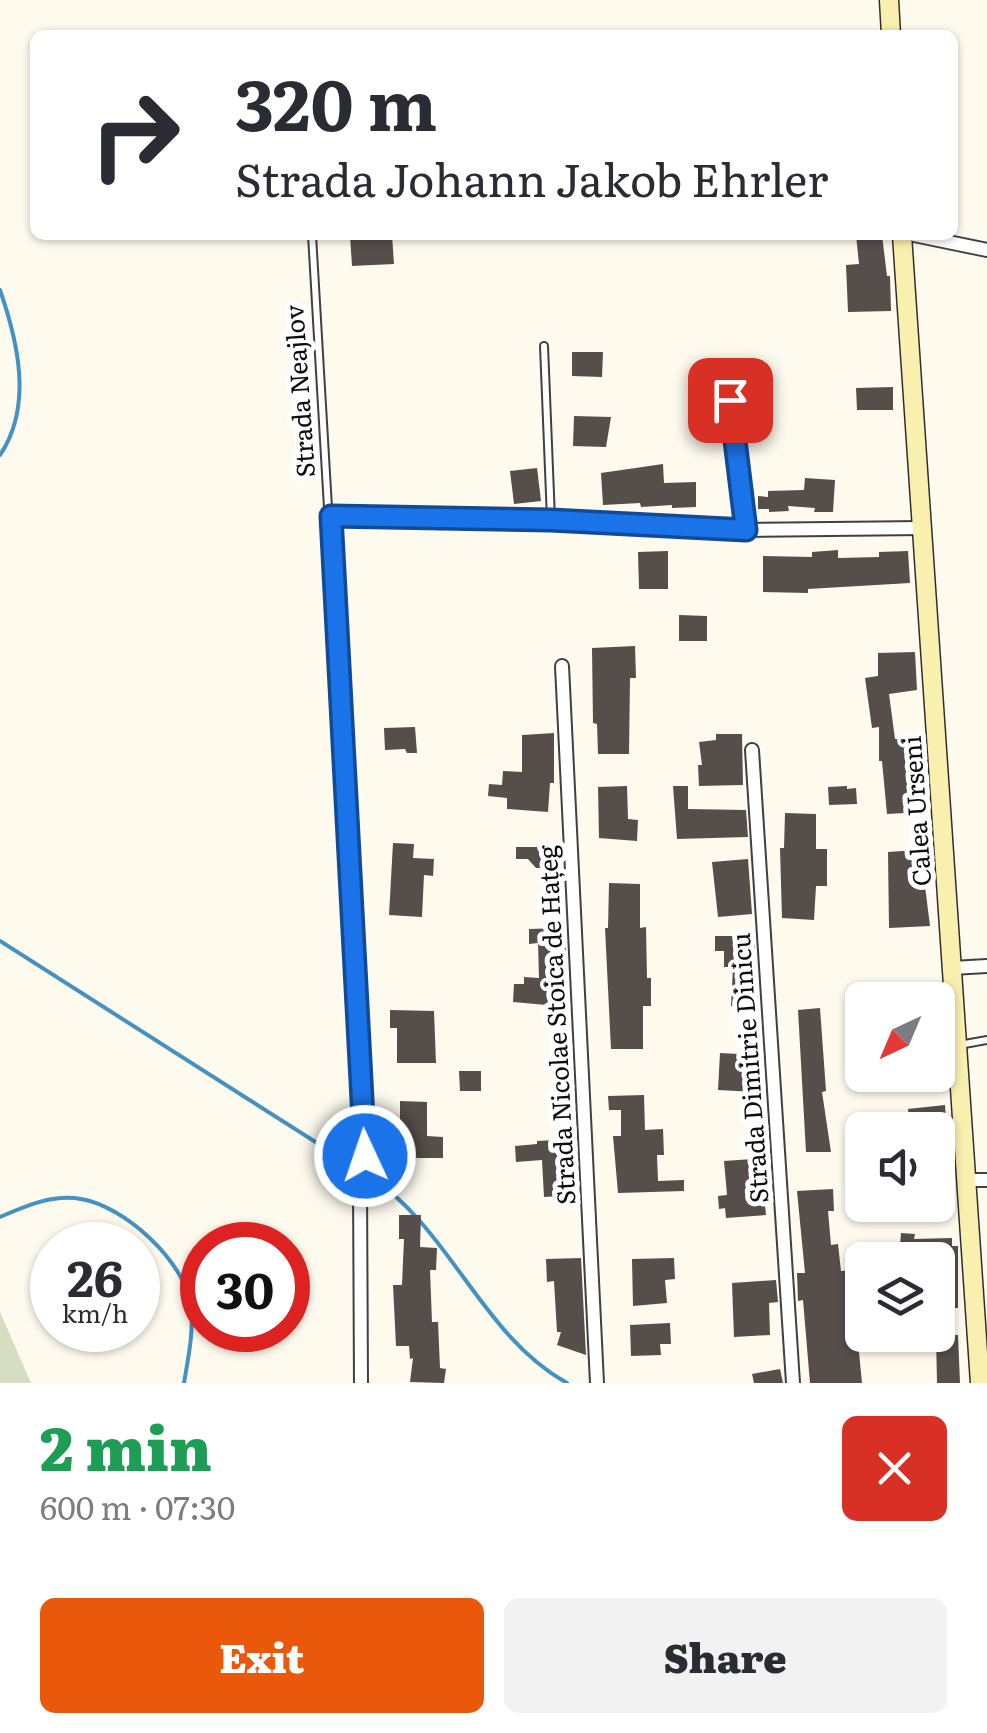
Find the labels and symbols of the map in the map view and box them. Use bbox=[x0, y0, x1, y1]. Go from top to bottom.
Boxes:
street label: Strada Neajlov bbox=[274, 303, 323, 479]
pin bbox=[688, 358, 773, 443]
street label: Calea Urseni bbox=[892, 735, 939, 888]
street label: Strada Nicolae Stoica de Hațeg bbox=[528, 844, 583, 1206]
street label: Strada Dimitrie Dinicu bbox=[721, 932, 776, 1204]
north arrow bbox=[845, 982, 955, 1092]
position arrow bbox=[313, 1104, 417, 1208]
speed limit sign: 30 bbox=[180, 1222, 310, 1352]

